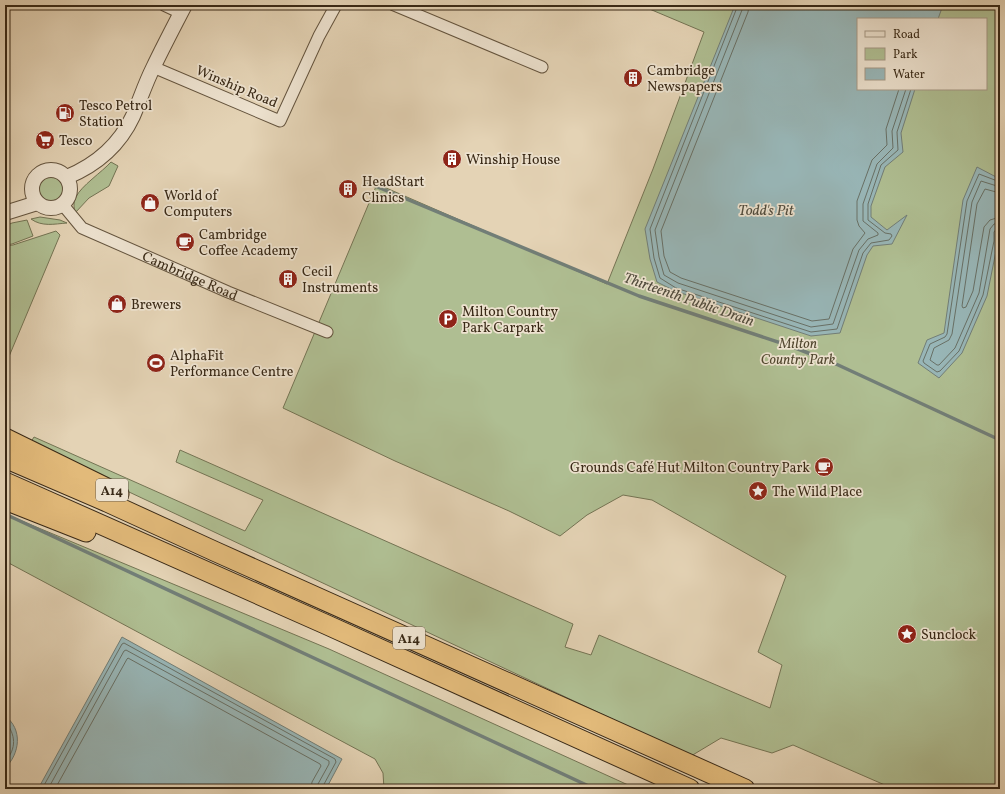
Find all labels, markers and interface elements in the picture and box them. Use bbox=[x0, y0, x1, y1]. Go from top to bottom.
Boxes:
legend bbox=[857, 18, 987, 90]
text: Road bbox=[893, 27, 920, 43]
text: Park bbox=[893, 47, 918, 63]
street label: Winship Road bbox=[193, 62, 280, 113]
place label: Cambridge Newspapers bbox=[647, 62, 722, 97]
building icon: Cambridge Newspapers bbox=[622, 67, 644, 89]
text: Water bbox=[893, 67, 925, 83]
place label: Tesco Petrol Station bbox=[79, 97, 152, 132]
fuel station icon: Tesco Petrol Station bbox=[54, 102, 76, 124]
supermarket icon: Tesco bbox=[34, 129, 56, 151]
place label: Tesco bbox=[59, 132, 93, 151]
building icon: Winship House bbox=[441, 148, 463, 170]
place label: Winship House bbox=[466, 151, 560, 170]
place label: HeadStart Clinics bbox=[362, 173, 425, 208]
building icon: HeadStart Clinics bbox=[337, 178, 359, 200]
place label: World of Computers bbox=[164, 187, 232, 222]
shop icon: World of Computers bbox=[139, 192, 161, 214]
water label: Todd's Pit bbox=[738, 201, 795, 222]
place label: Cambridge Coffee Academy bbox=[199, 226, 298, 261]
cafe icon: Cambridge Coffee Academy bbox=[174, 231, 196, 253]
street label: Cambridge Road bbox=[139, 248, 240, 306]
place label: Cecil Instruments bbox=[302, 263, 378, 298]
building icon: Cecil Instruments bbox=[277, 268, 299, 290]
water label: Thirteenth Public Drain bbox=[620, 268, 757, 333]
shop icon: Brewers bbox=[106, 293, 128, 315]
place label: Brewers bbox=[131, 296, 181, 315]
place label: Milton Country Park Carpark bbox=[462, 303, 558, 338]
parking icon: Milton Country Park Carpark bbox=[437, 308, 459, 330]
park label: Milton Country Park bbox=[761, 335, 836, 370]
place label: AlphaFit Performance Centre bbox=[170, 347, 294, 382]
sports icon: AlphaFit Performance Centre bbox=[145, 352, 167, 374]
cafe icon: Grounds Café Hut Milton Country Park bbox=[813, 456, 835, 478]
place label: Grounds Café Hut Milton Country Park bbox=[570, 459, 810, 478]
road number: A14 bbox=[96, 479, 128, 501]
place icon: The Wild Place bbox=[747, 480, 769, 502]
place label: The Wild Place bbox=[772, 483, 863, 502]
place icon: Sunclock bbox=[896, 623, 918, 645]
place label: Sunclock bbox=[921, 626, 976, 645]
road number: A14 bbox=[393, 627, 425, 649]

